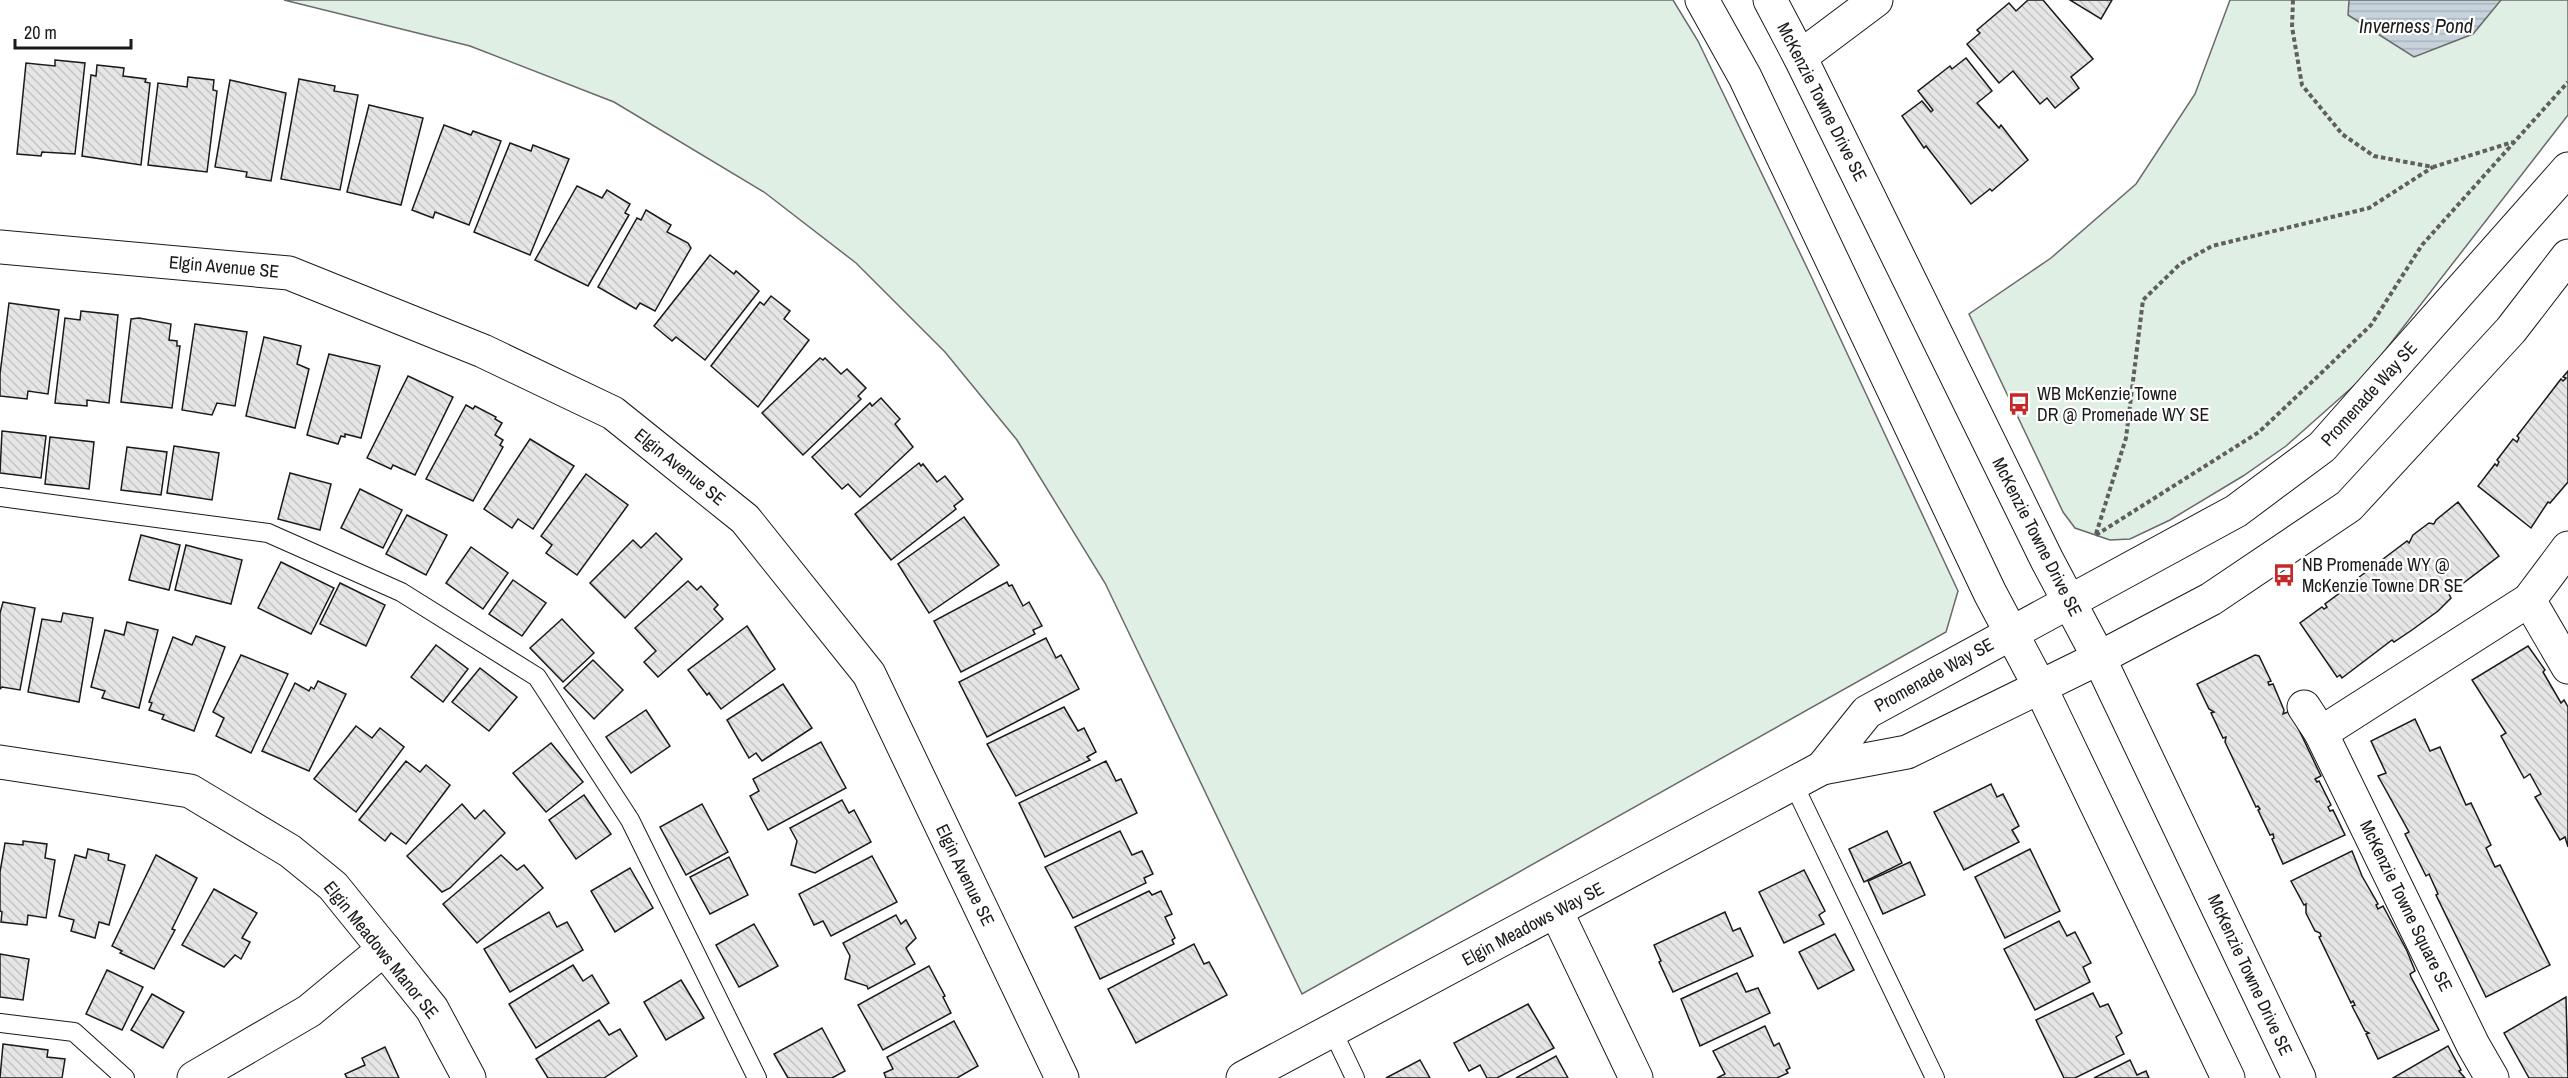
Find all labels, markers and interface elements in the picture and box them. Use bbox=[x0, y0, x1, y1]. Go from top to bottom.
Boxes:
scale bar bbox=[15, 12, 130, 50]
water label: Inverness Pond bbox=[2359, 12, 2474, 39]
street label: McKenzie Towne Drive SE bbox=[1772, 18, 1873, 186]
text: 20 m bbox=[24, 20, 57, 45]
street label: Elgin Avenue SE bbox=[168, 249, 280, 284]
street label: Promenade Way SE bbox=[2315, 336, 2422, 452]
place label: WB McKenzie Towne DR @ Promenade WY SE bbox=[2037, 381, 2209, 427]
bus stop icon: WB McKenzie Towne DR @ Promenade WY SE bbox=[2006, 391, 2032, 417]
street label: Elgin Avenue SE bbox=[629, 422, 731, 511]
street label: McKenzie Towne Drive SE bbox=[1987, 453, 2088, 621]
place label: NB Promenade WY @ McKenzie Towne DR SE bbox=[2302, 552, 2463, 598]
bus stop icon: NB Promenade WY @ McKenzie Towne DR SE bbox=[2271, 562, 2297, 588]
street label: Promenade Way SE bbox=[1869, 631, 1998, 718]
street label: McKenzie Towne Square SE bbox=[2354, 816, 2459, 996]
street label: Elgin Avenue SE bbox=[930, 820, 1001, 930]
street label: Elgin Meadows Way SE bbox=[1457, 875, 1608, 972]
street label: Elgin Meadows Manor SE bbox=[318, 876, 445, 1024]
street label: McKenzie Towne Drive SE bbox=[2202, 890, 2299, 1060]

